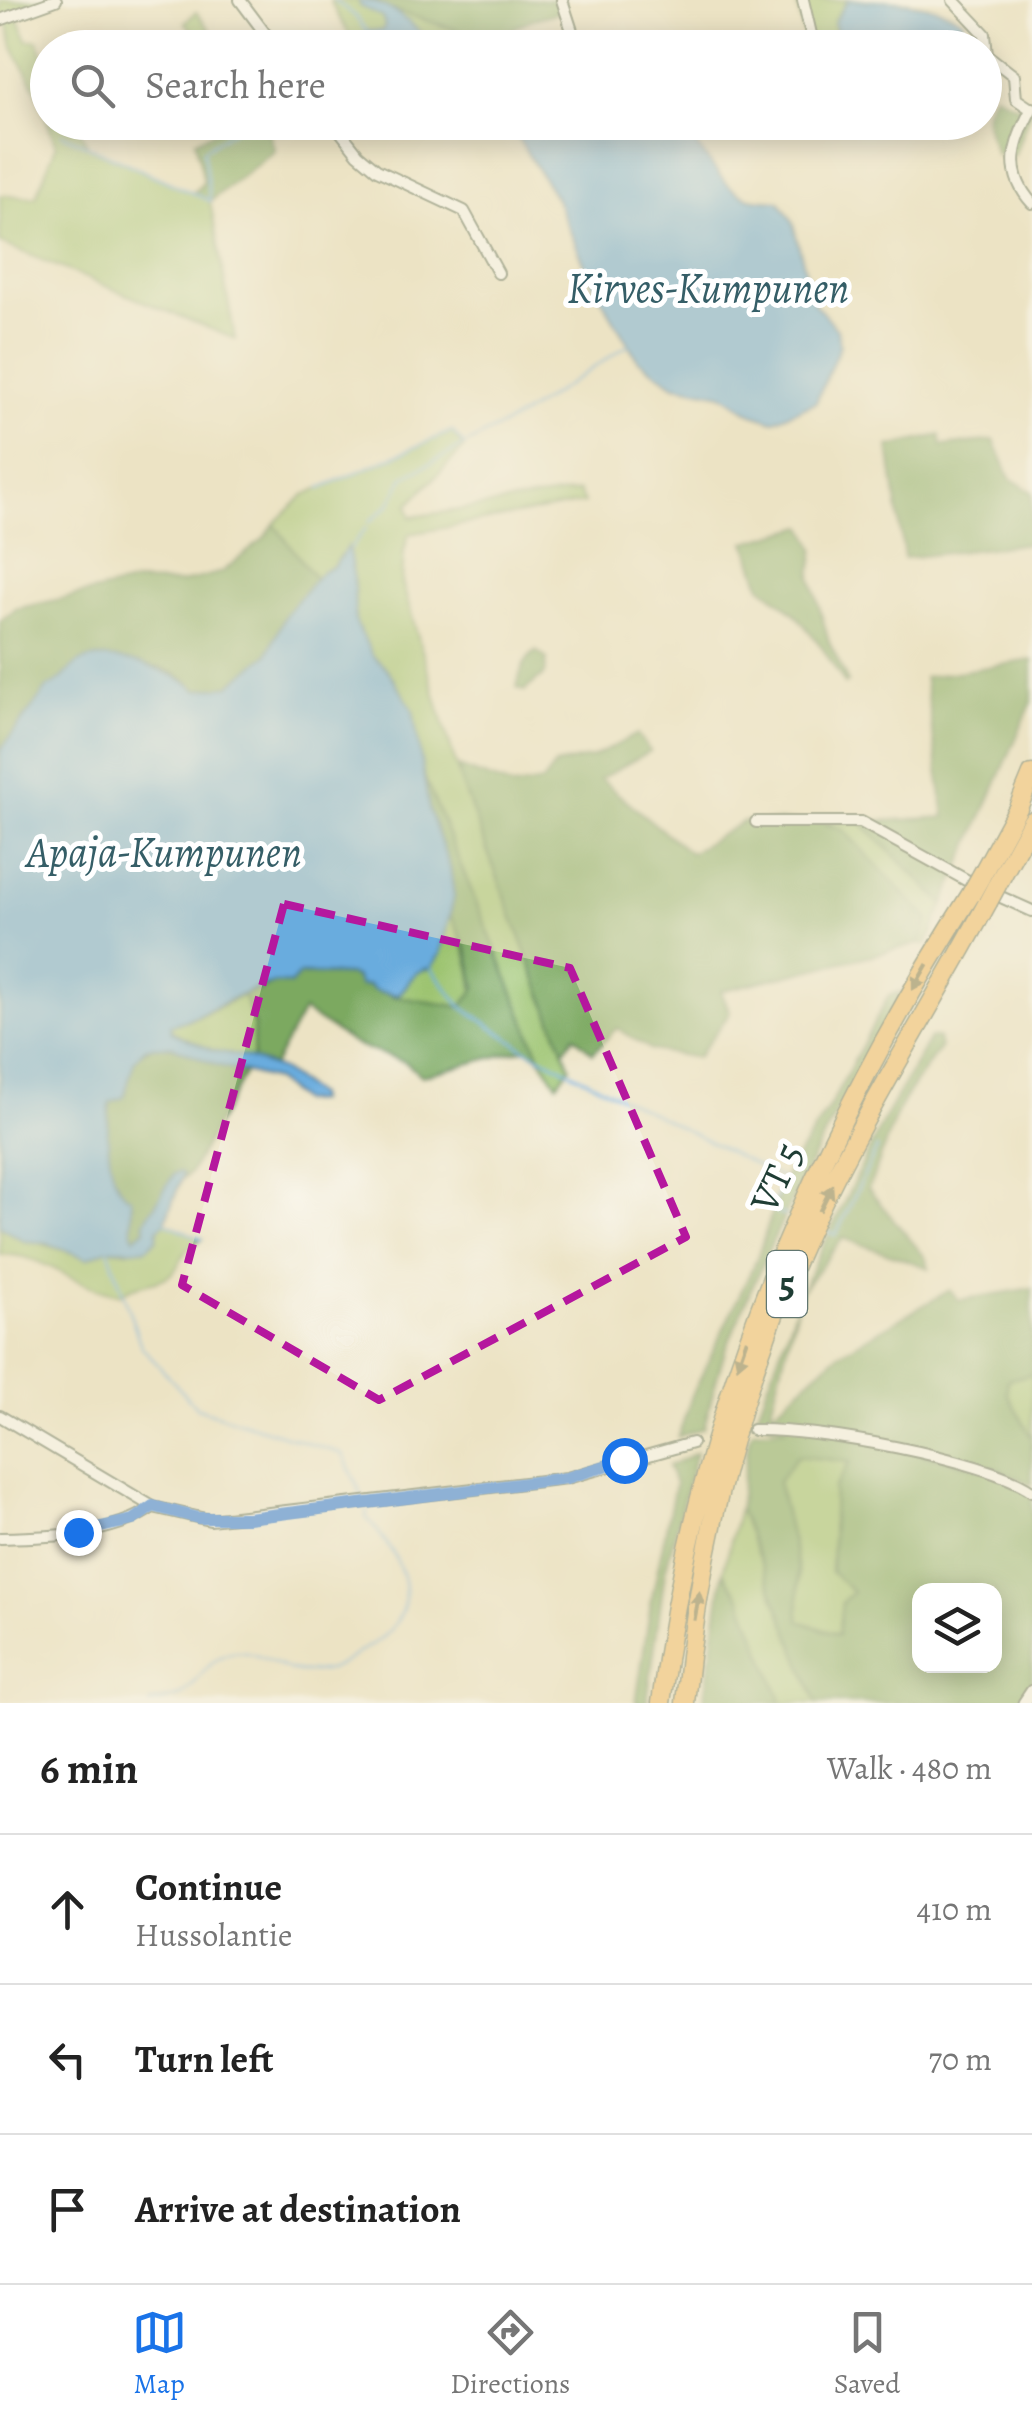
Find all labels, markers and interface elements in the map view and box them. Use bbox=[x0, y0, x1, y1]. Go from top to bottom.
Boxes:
search box bbox=[30, 30, 1002, 140]
icon: search bbox=[65, 58, 120, 113]
text: Search here bbox=[145, 59, 326, 111]
water label: Kirves-Kumpunen bbox=[567, 259, 849, 316]
water label: Apaja-Kumpunen bbox=[24, 823, 302, 880]
one-way arrow bbox=[912, 963, 930, 991]
street label: VT 5 bbox=[736, 1133, 816, 1222]
one-way arrow bbox=[818, 1183, 835, 1212]
road number: 5 bbox=[767, 1251, 807, 1317]
one-way arrow bbox=[734, 1338, 749, 1368]
route start bbox=[602, 1438, 648, 1484]
route end bbox=[56, 1510, 102, 1556]
map controls bbox=[912, 1583, 1002, 1673]
button: layers bbox=[912, 1583, 1002, 1673]
one-way arrow bbox=[690, 1590, 705, 1622]
text: 6 min bbox=[40, 1740, 138, 1797]
text: Walk · 480 m bbox=[827, 1746, 992, 1790]
text: Continue bbox=[135, 1861, 282, 1913]
icon: ahead bbox=[40, 1882, 95, 1937]
text: 410 m bbox=[917, 1887, 992, 1931]
text: Hussolantie bbox=[135, 1913, 292, 1957]
icon: left bbox=[40, 2032, 95, 2087]
text: Turn left bbox=[135, 2033, 274, 2085]
text: 70 m bbox=[929, 2037, 992, 2081]
icon: arrive bbox=[40, 2182, 95, 2237]
text: Arrive at destination bbox=[135, 2183, 461, 2235]
tab: Map bbox=[132, 2305, 187, 2403]
tab: Directions bbox=[450, 2305, 570, 2403]
tab: Saved bbox=[834, 2305, 900, 2403]

